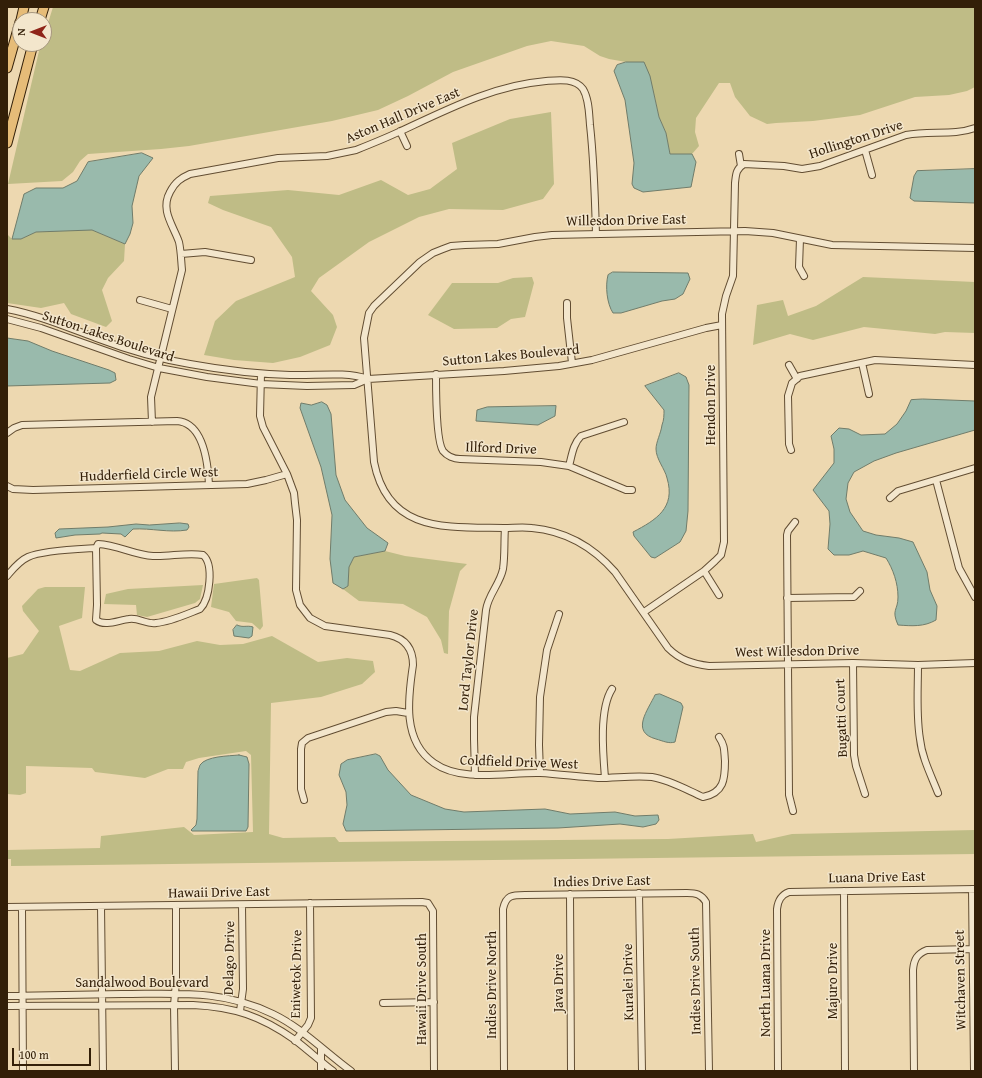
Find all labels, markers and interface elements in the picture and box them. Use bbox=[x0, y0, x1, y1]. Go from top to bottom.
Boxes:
north arrow bbox=[12, 12, 52, 52]
text: N bbox=[13, 28, 29, 36]
street label: Aston Hall Drive East bbox=[343, 84, 463, 148]
street label: Hollington Drive bbox=[807, 117, 905, 163]
street label: Willesdon Drive East bbox=[566, 212, 686, 230]
street label: Sutton Lakes Boulevard bbox=[40, 308, 176, 366]
street label: Sutton Lakes Boulevard bbox=[442, 342, 580, 370]
street label: Hendon Drive bbox=[703, 365, 719, 445]
street label: Illford Drive bbox=[465, 439, 537, 459]
street label: Hudderfield Circle West bbox=[79, 464, 219, 486]
street label: Lord Taylor Drive bbox=[455, 608, 483, 712]
street label: West Willesdon Drive bbox=[735, 643, 859, 661]
street label: Bugatti Court bbox=[832, 678, 852, 758]
street label: Coldfield Drive West bbox=[459, 753, 579, 773]
street label: Luana Drive East bbox=[828, 869, 926, 887]
street label: Indies Drive East bbox=[553, 873, 651, 891]
street label: Hawaii Drive East bbox=[168, 884, 270, 902]
street label: Delago Drive bbox=[221, 921, 239, 995]
street label: Indies Drive South bbox=[687, 927, 705, 1035]
street label: Eniwetok Drive bbox=[288, 929, 306, 1019]
street label: North Luana Drive bbox=[758, 929, 774, 1037]
street label: Witchaven Street bbox=[952, 930, 970, 1030]
street label: Indies Drive North bbox=[484, 931, 500, 1039]
street label: Hawaii Drive South bbox=[414, 933, 430, 1045]
street label: Kuralei Drive bbox=[620, 943, 638, 1021]
street label: Majuro Drive bbox=[825, 943, 841, 1019]
street label: Java Drive bbox=[551, 954, 567, 1012]
street label: Sandalwood Boulevard bbox=[75, 975, 209, 991]
scale bar bbox=[14, 1040, 93, 1066]
text: 100 m bbox=[19, 1046, 49, 1063]

